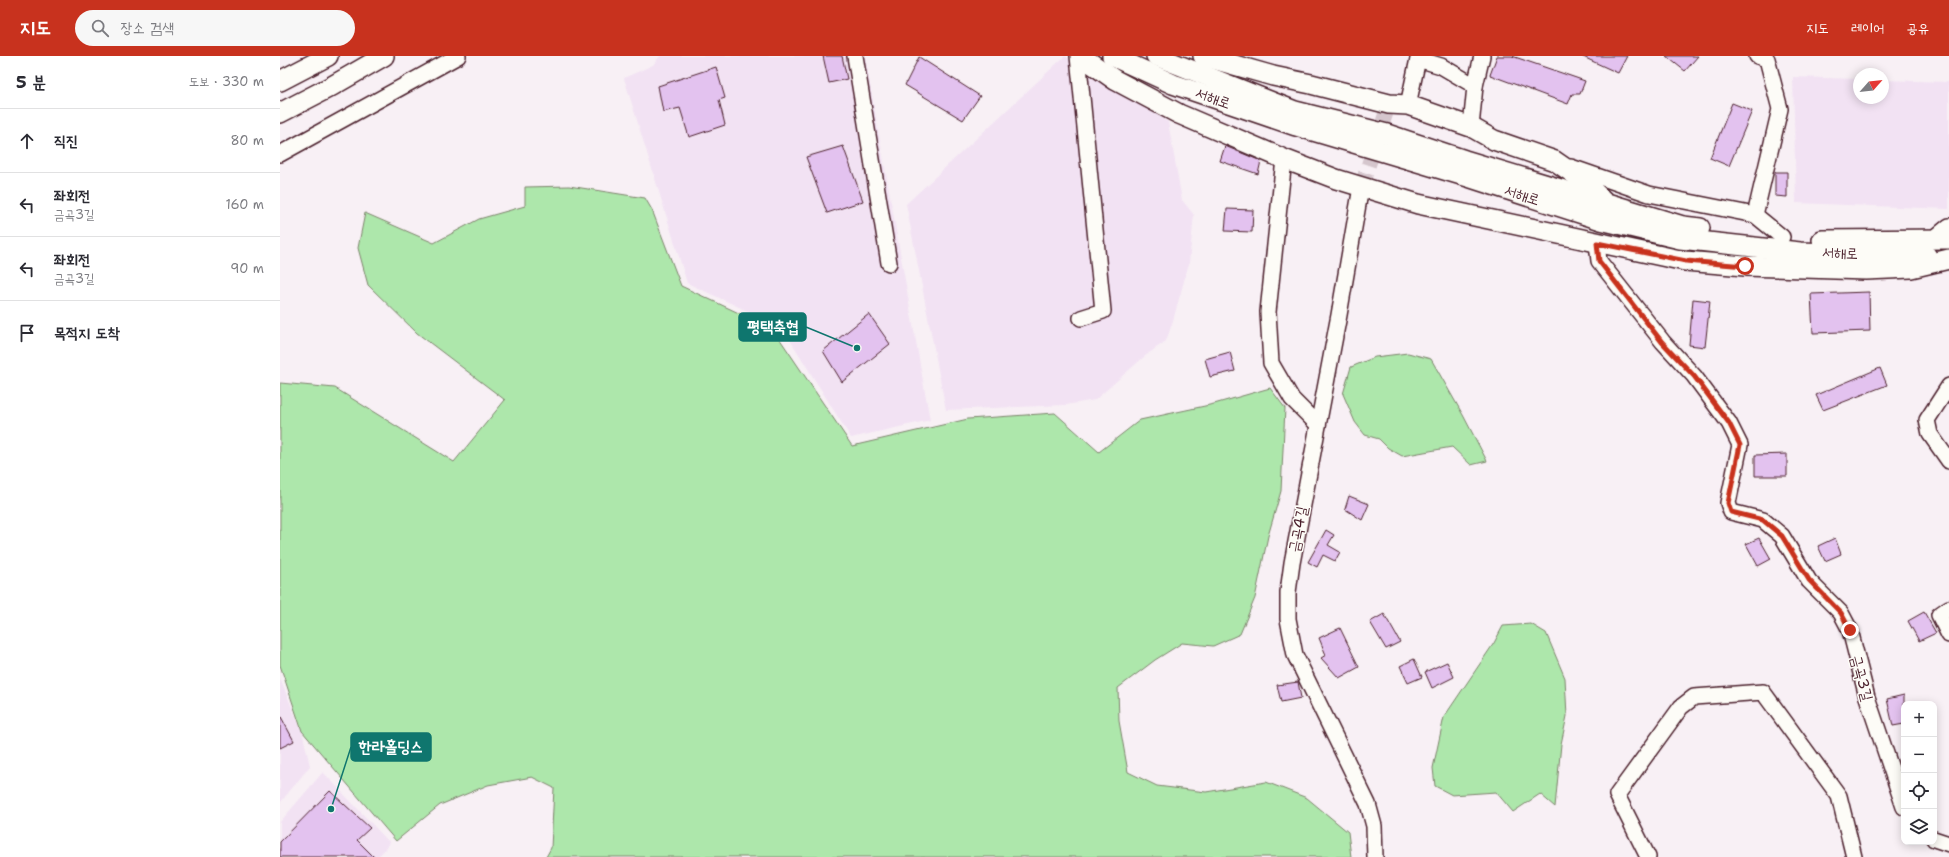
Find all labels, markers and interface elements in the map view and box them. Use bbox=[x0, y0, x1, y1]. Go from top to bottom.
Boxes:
search box bbox=[75, 10, 355, 46]
text: 지도 bbox=[20, 15, 51, 40]
icon: search bbox=[89, 17, 111, 39]
text: 장소 검색 bbox=[121, 18, 174, 38]
text: 지도 bbox=[1806, 19, 1829, 37]
text: 레이어 bbox=[1851, 19, 1884, 37]
text: 공유 bbox=[1906, 19, 1929, 37]
north arrow bbox=[1853, 68, 1889, 104]
text: 5 분 bbox=[16, 71, 46, 93]
text: 도보 · 330 m bbox=[189, 73, 264, 90]
street label: 서해로 bbox=[1193, 83, 1233, 113]
icon: ahead bbox=[16, 130, 38, 152]
text: 직진 bbox=[54, 131, 78, 151]
text: 80 m bbox=[230, 132, 264, 149]
street label: 서해로 bbox=[1502, 180, 1542, 210]
text: 좌회전 bbox=[54, 186, 90, 206]
icon: left bbox=[16, 194, 38, 216]
text: 160 m bbox=[226, 196, 264, 213]
text: 금곡3길 bbox=[54, 206, 94, 223]
street label: 서해로 bbox=[1822, 242, 1858, 264]
text: 좌회전 bbox=[54, 250, 90, 270]
route start bbox=[1736, 257, 1754, 275]
icon: left bbox=[16, 258, 38, 280]
text: 90 m bbox=[230, 260, 264, 277]
text: 금곡3길 bbox=[54, 270, 94, 287]
callout: 평택축협 bbox=[739, 313, 806, 341]
text: 평택축협 bbox=[747, 316, 799, 337]
icon: arrive bbox=[16, 322, 38, 344]
text: 목적지 도착 bbox=[54, 323, 120, 343]
street label: 금곡4길 bbox=[1284, 504, 1312, 554]
route end bbox=[1841, 621, 1859, 639]
street label: 금곡3길 bbox=[1846, 653, 1878, 703]
map controls bbox=[1901, 701, 1937, 845]
button: + bbox=[1901, 701, 1937, 737]
callout: 한라홀딩스 bbox=[351, 733, 431, 761]
text: 한라홀딩스 bbox=[358, 736, 423, 757]
button: − bbox=[1901, 737, 1937, 773]
button: locate bbox=[1901, 773, 1937, 809]
button: layers bbox=[1901, 809, 1937, 845]

